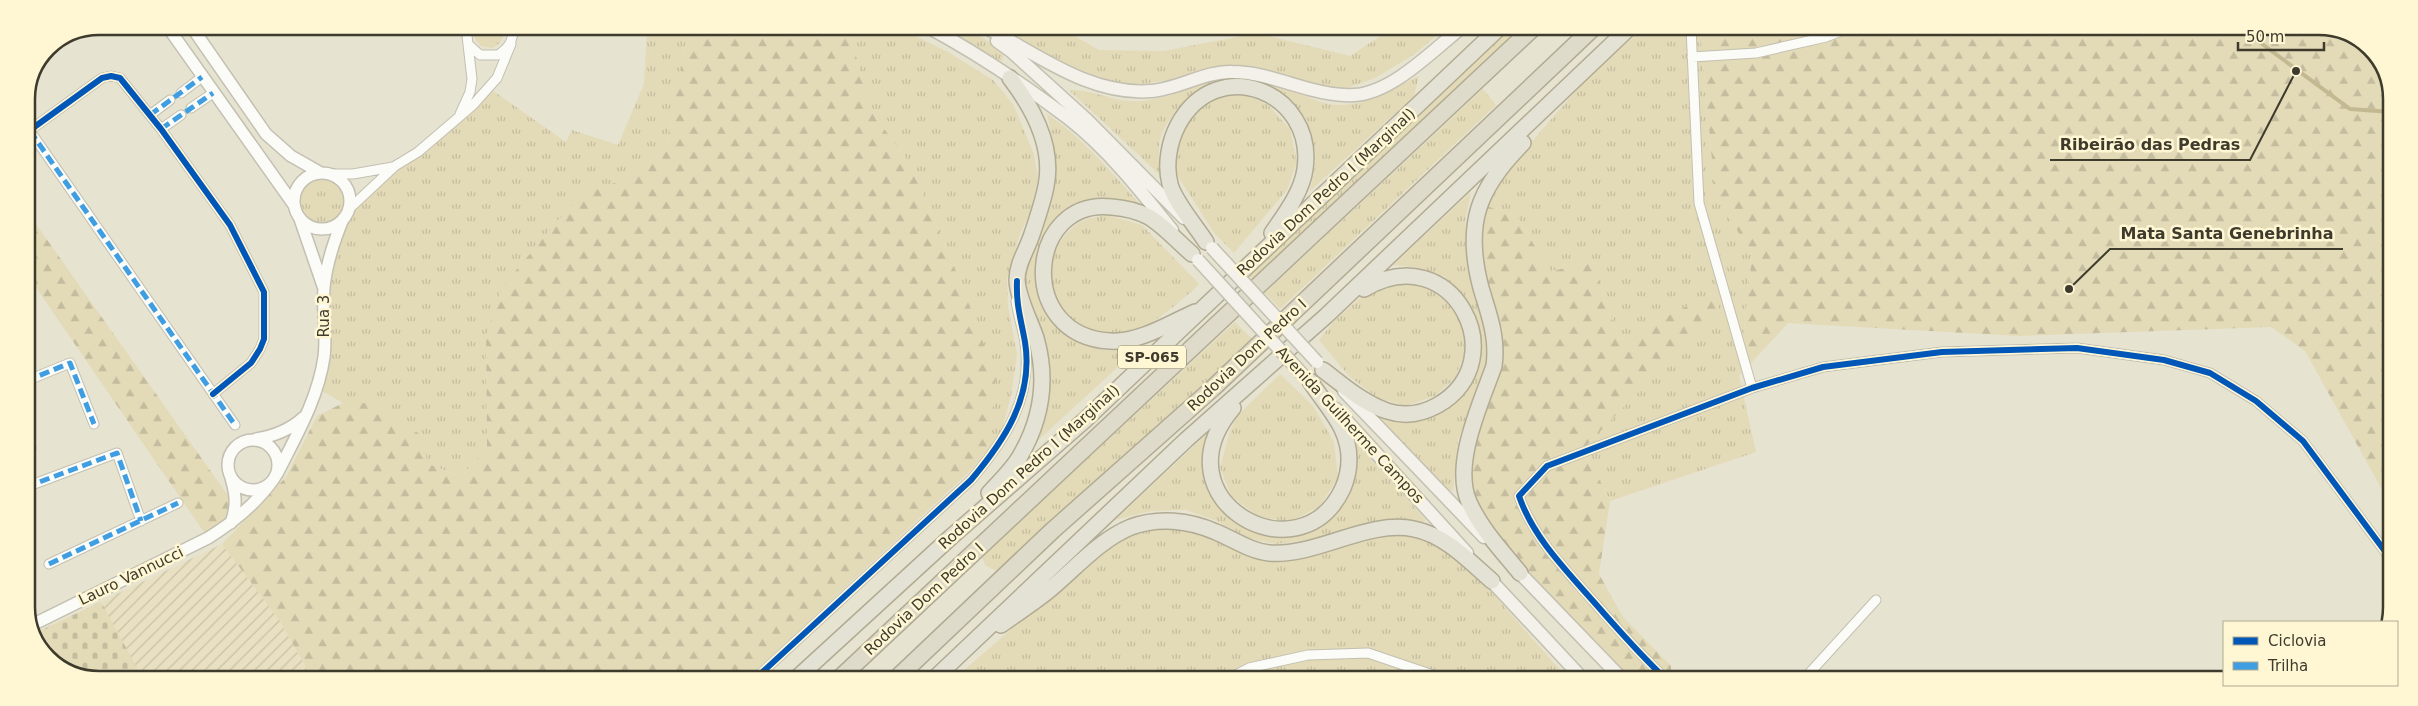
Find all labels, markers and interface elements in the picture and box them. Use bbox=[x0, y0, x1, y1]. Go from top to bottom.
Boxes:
scale bar bbox=[2238, 20, 2324, 52]
text: 50 m bbox=[2246, 28, 2284, 46]
street label: Rodovia Dom Pedro I (Marginal) bbox=[1233, 105, 1419, 279]
callout: Ribeirão das Pedras bbox=[2050, 129, 2250, 160]
text: Ribeirão das Pedras bbox=[2060, 135, 2240, 154]
callout: Mata Santa Genebrinha bbox=[2110, 218, 2343, 249]
text: Mata Santa Genebrinha bbox=[2120, 224, 2334, 243]
street label: Rua 3 bbox=[315, 295, 333, 337]
street label: Rodovia Dom Pedro I bbox=[1184, 295, 1310, 415]
street label: Avenida Guilherme Campos bbox=[1272, 343, 1428, 507]
road number: SP-065 bbox=[1118, 346, 1186, 368]
street label: Rodovia Dom Pedro I (Marginal) bbox=[935, 381, 1123, 553]
street label: Rodovia Dom Pedro I bbox=[861, 539, 987, 659]
street label: Lauro Vannucci bbox=[76, 543, 186, 609]
legend bbox=[2223, 621, 2398, 686]
text: Ciclovia bbox=[2268, 632, 2326, 650]
text: Trilha bbox=[2267, 657, 2308, 675]

